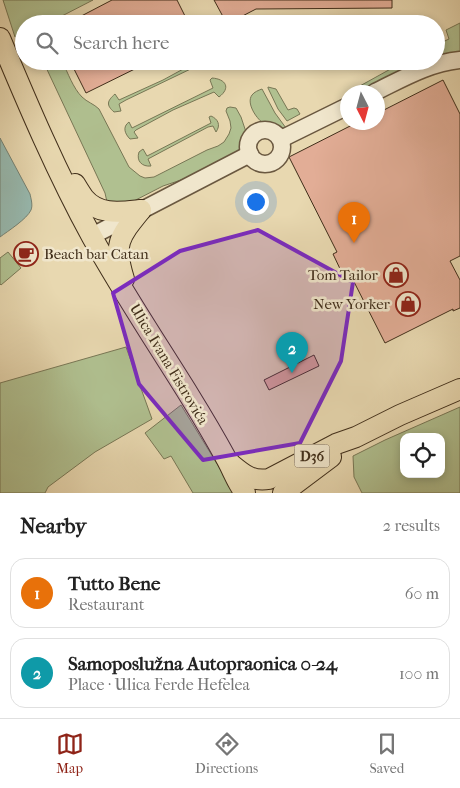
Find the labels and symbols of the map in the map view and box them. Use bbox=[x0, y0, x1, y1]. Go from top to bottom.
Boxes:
north arrow bbox=[340, 85, 385, 130]
your location bbox=[243, 189, 269, 215]
pin: 1 bbox=[338, 202, 370, 243]
cafe icon: Beach bar Catan bbox=[13, 241, 39, 267]
place label: Beach bar Catan bbox=[44, 245, 149, 263]
shop icon: Tom Tailor bbox=[383, 262, 409, 288]
place label: Tom Tailor bbox=[308, 266, 379, 284]
shop icon: New Yorker bbox=[395, 291, 421, 317]
place label: New Yorker bbox=[313, 295, 391, 313]
street label: Ulica Ivana Fistrovića bbox=[126, 300, 213, 429]
pin: 2 bbox=[276, 332, 308, 373]
road number: D36 bbox=[294, 444, 330, 468]

